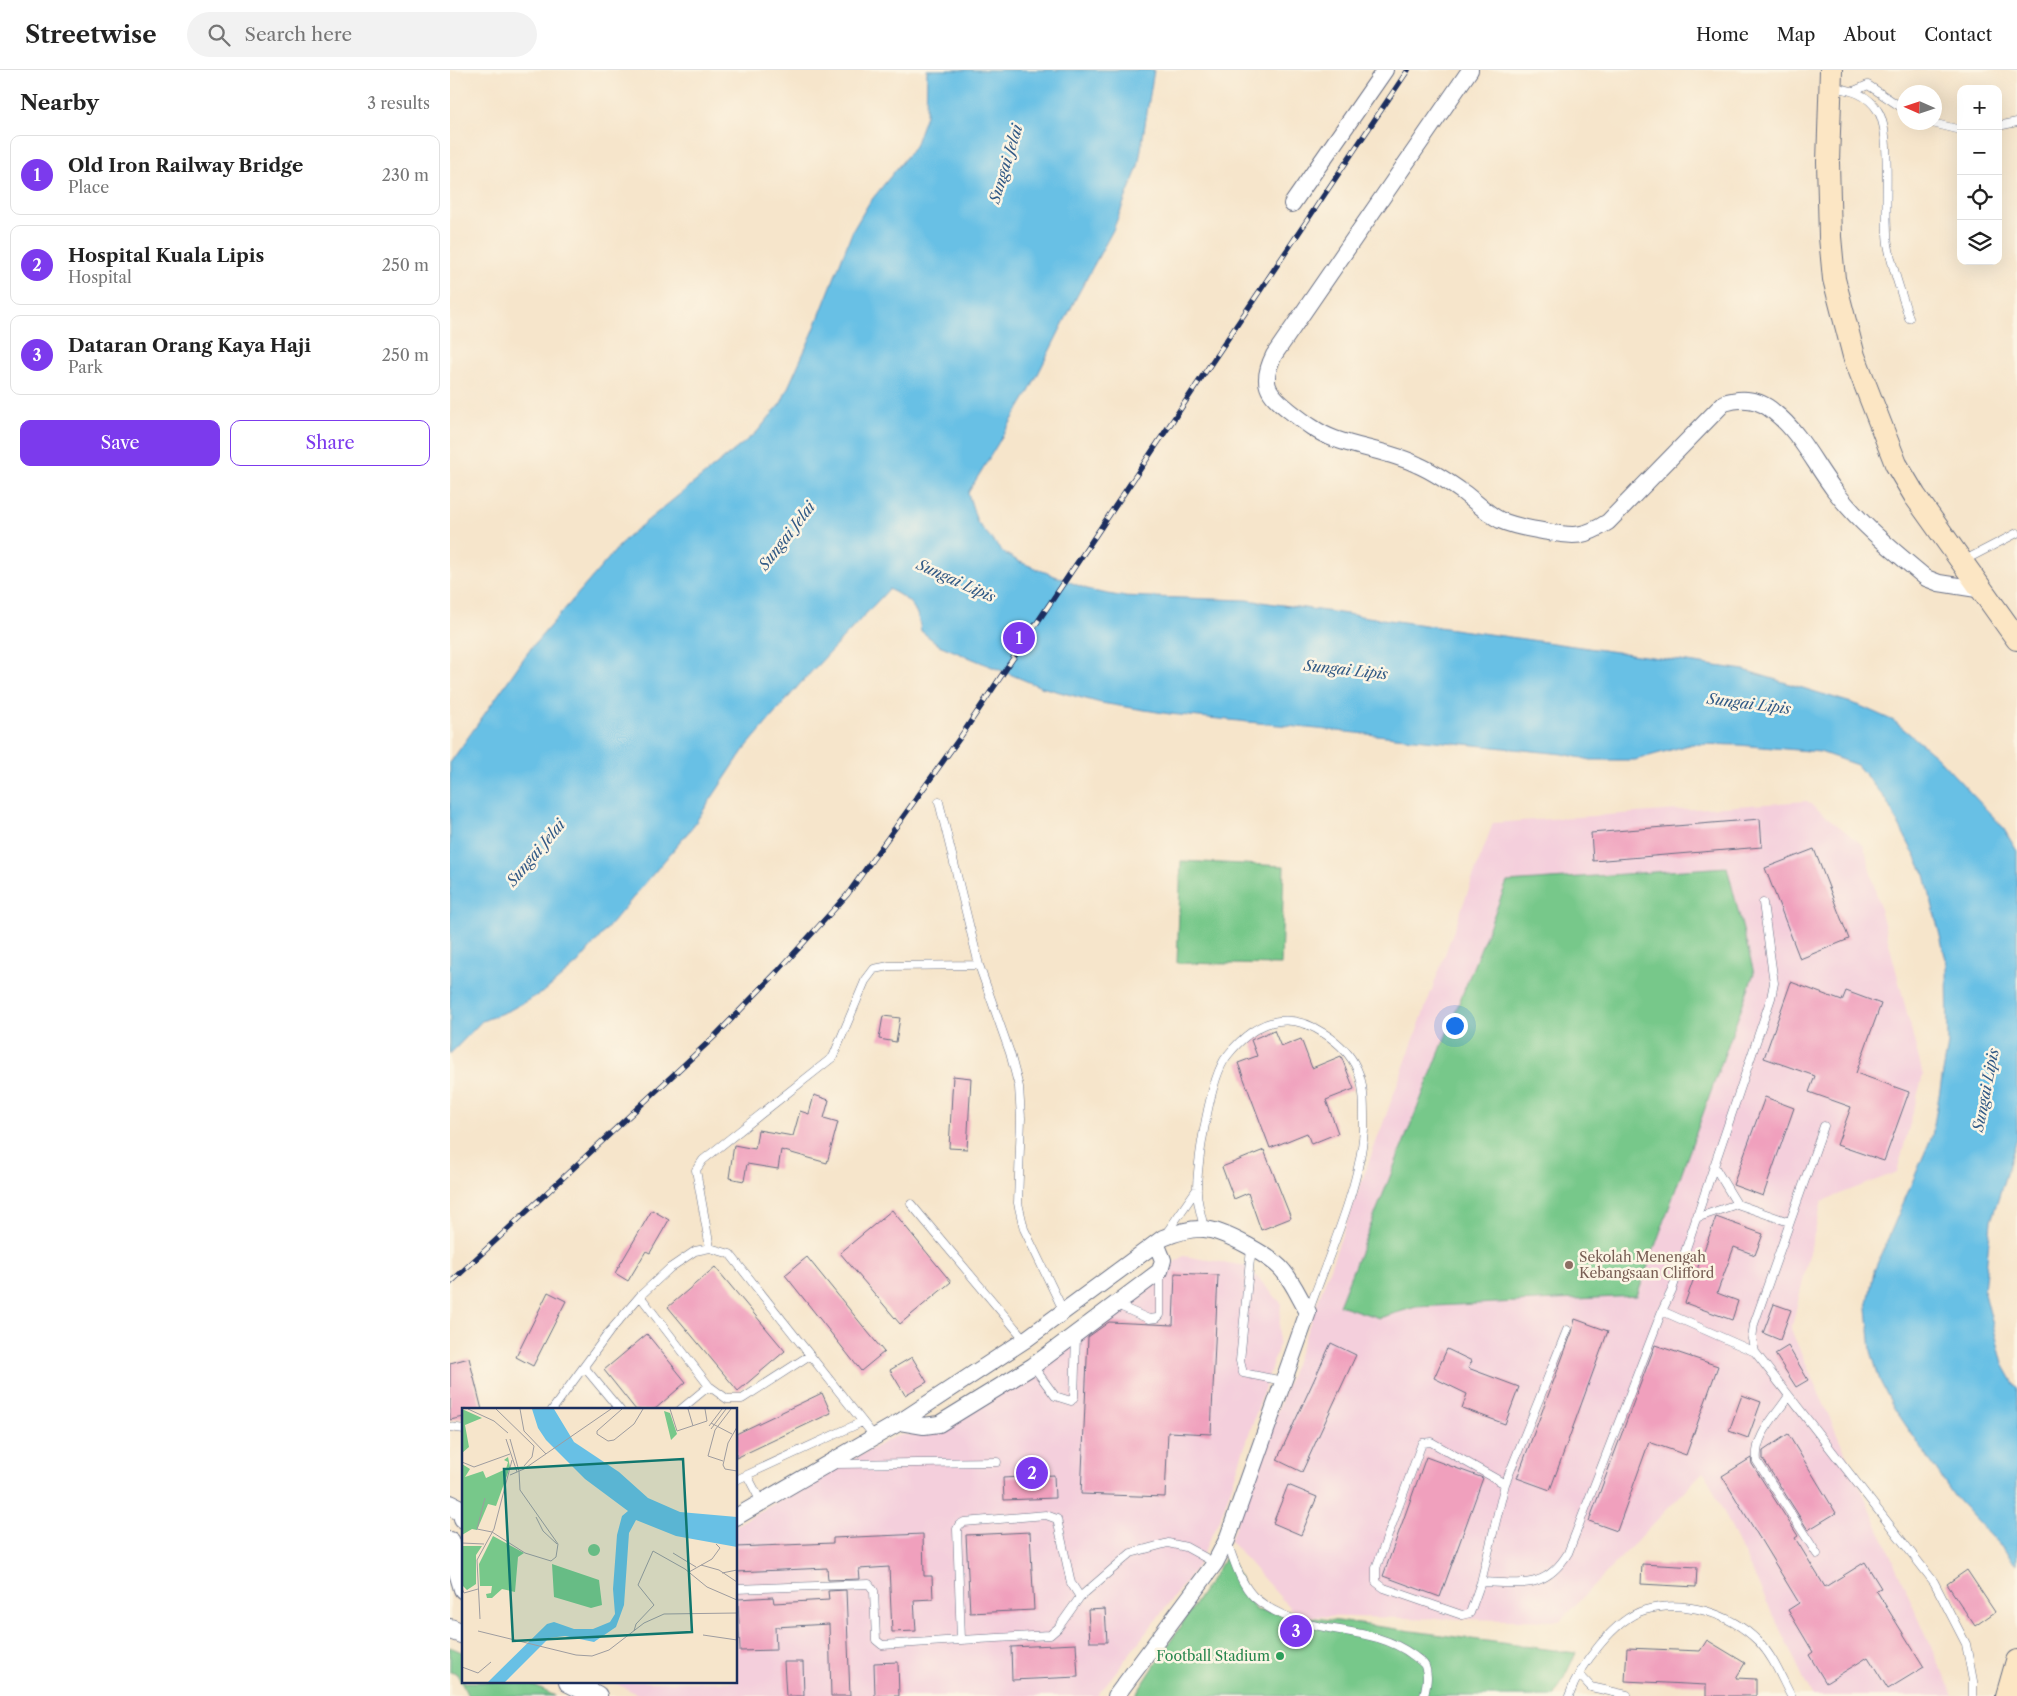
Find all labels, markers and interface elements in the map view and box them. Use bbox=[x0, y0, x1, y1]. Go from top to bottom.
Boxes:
search box bbox=[187, 12, 537, 57]
text: Streetwise bbox=[25, 20, 157, 49]
icon: search bbox=[205, 21, 233, 49]
text: Search here bbox=[245, 23, 352, 46]
text: Home bbox=[1696, 24, 1749, 46]
text: Map bbox=[1777, 24, 1815, 46]
text: About bbox=[1843, 24, 1896, 46]
text: Contact bbox=[1924, 24, 1992, 46]
north arrow bbox=[1897, 85, 1942, 130]
map controls bbox=[1957, 85, 2002, 265]
button: + bbox=[1957, 85, 2002, 130]
text: Nearby bbox=[20, 90, 99, 115]
text: 3 results bbox=[367, 93, 430, 113]
water label: Sungai Jelai bbox=[984, 121, 1027, 206]
button: − bbox=[1957, 130, 2002, 175]
text: Old Iron Railway Bridge bbox=[68, 154, 303, 177]
text: 1 bbox=[33, 165, 41, 185]
text: 230 m bbox=[382, 165, 429, 185]
button: locate bbox=[1957, 175, 2002, 220]
text: Place bbox=[68, 177, 109, 197]
button: layers bbox=[1957, 220, 2002, 265]
text: Hospital Kuala Lipis bbox=[68, 244, 264, 267]
text: 2 bbox=[32, 255, 42, 275]
text: 250 m bbox=[382, 255, 429, 275]
text: Hospital bbox=[68, 267, 132, 287]
text: Dataran Orang Kaya Haji bbox=[68, 334, 311, 357]
text: 3 bbox=[32, 345, 42, 365]
text: 250 m bbox=[382, 345, 429, 365]
text: Park bbox=[68, 357, 103, 377]
button: Save bbox=[20, 420, 220, 466]
button: Share bbox=[230, 420, 430, 466]
water label: Sungai Jelai bbox=[753, 497, 820, 574]
water label: Sungai Lipis bbox=[913, 554, 999, 607]
pin: 1 bbox=[1003, 619, 1035, 657]
water label: Sungai Lipis bbox=[1302, 656, 1389, 683]
water label: Sungai Lipis bbox=[1705, 689, 1792, 718]
water label: Sungai Jelai bbox=[502, 814, 570, 891]
your location bbox=[1442, 1013, 1468, 1039]
water label: Sungai Lipis bbox=[1968, 1046, 2003, 1134]
place label: Sekolah Menengah Kebangsaan Clifford bbox=[1579, 1248, 1715, 1282]
marker: Sekolah Menengah Kebangsaan Clifford bbox=[1563, 1259, 1575, 1271]
inset map bbox=[462, 1408, 738, 1684]
pin: 2 bbox=[1016, 1454, 1048, 1492]
pin: 3 bbox=[1280, 1612, 1312, 1650]
place label: Football Stadium bbox=[1156, 1647, 1270, 1665]
marker: Football Stadium bbox=[1274, 1650, 1286, 1662]

